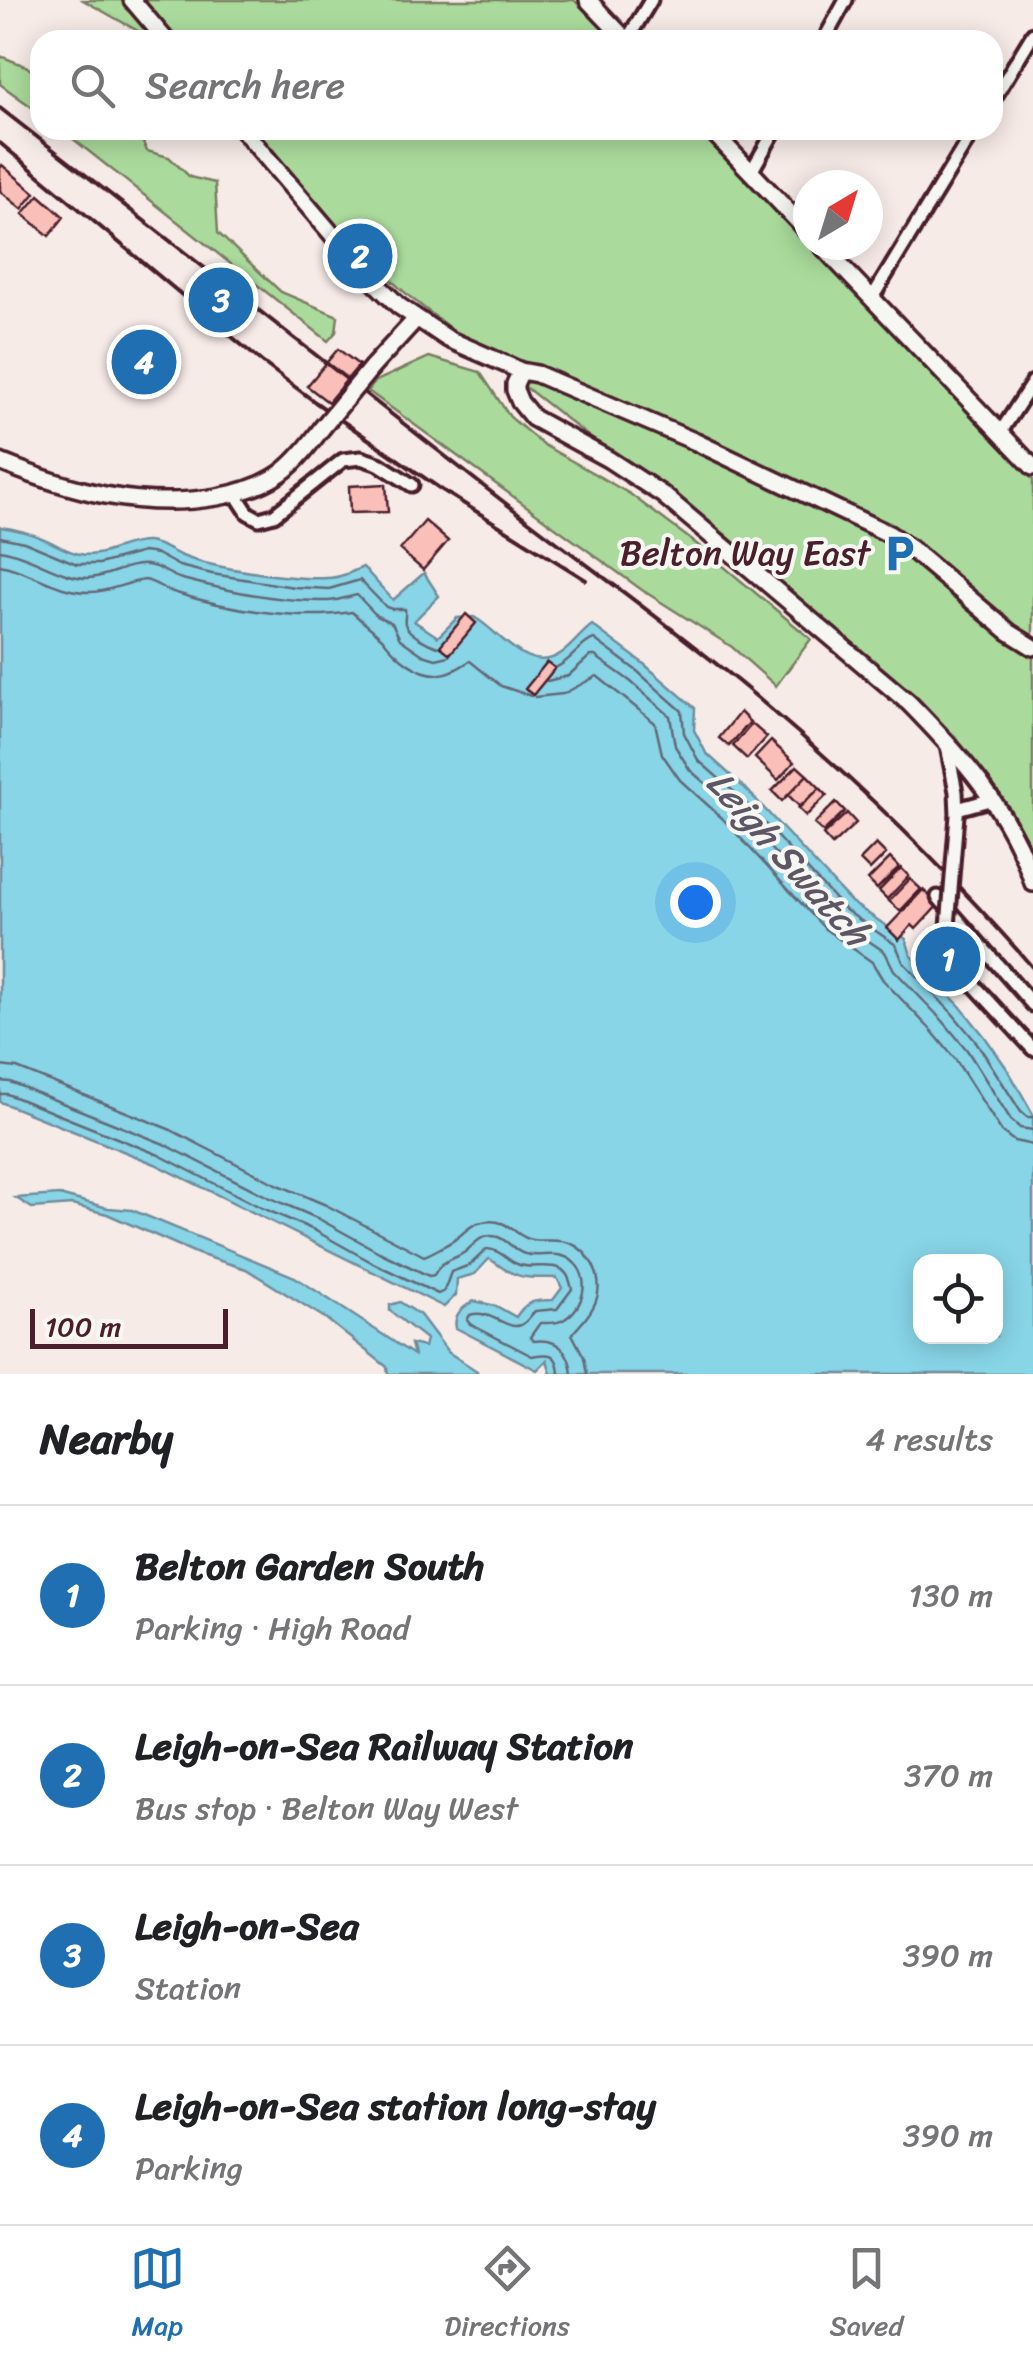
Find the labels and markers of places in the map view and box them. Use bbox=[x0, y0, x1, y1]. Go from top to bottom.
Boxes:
pin: 2 bbox=[328, 218, 392, 294]
pin: 3 bbox=[188, 262, 254, 338]
pin: 4 bbox=[112, 324, 176, 400]
place label: Belton Way East bbox=[620, 522, 872, 584]
parking icon: Belton Way East bbox=[879, 532, 921, 574]
pin: 1 bbox=[916, 922, 980, 996]

